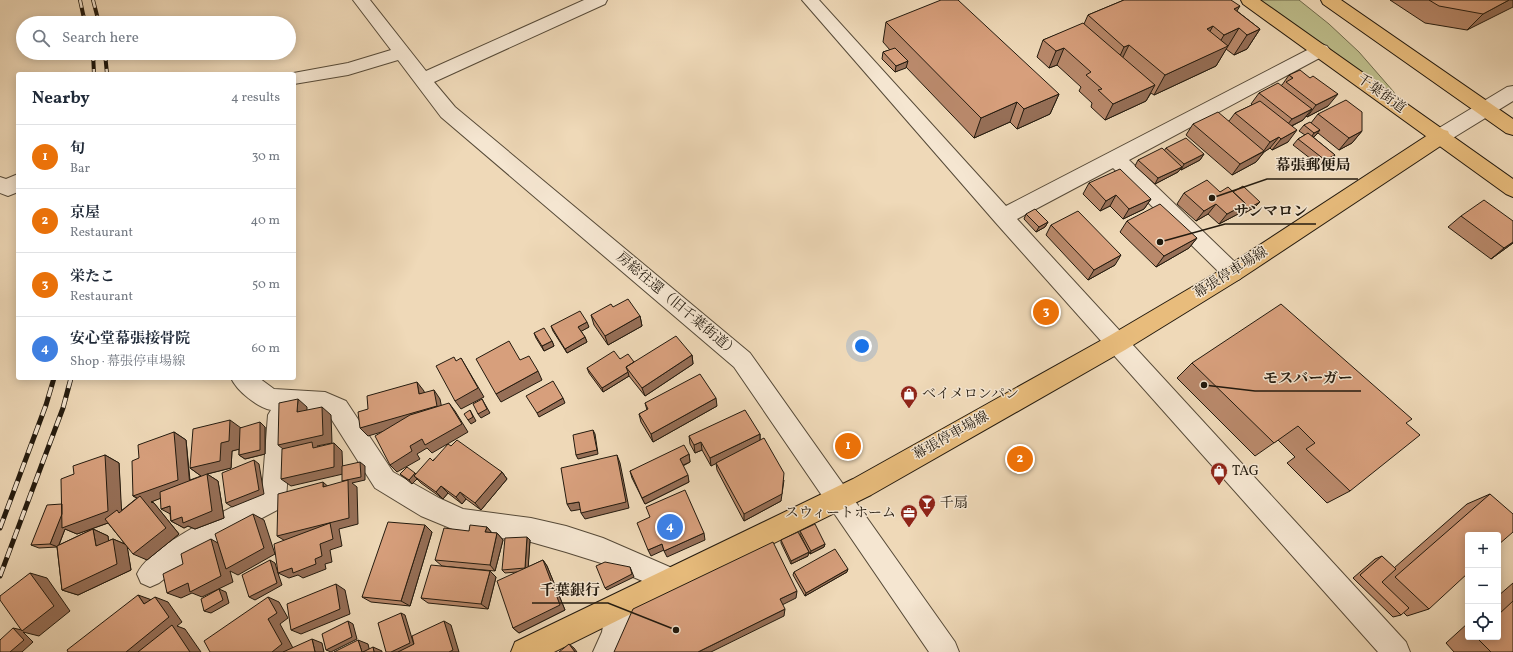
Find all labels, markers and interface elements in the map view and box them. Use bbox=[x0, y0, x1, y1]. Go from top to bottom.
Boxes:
search box bbox=[16, 16, 296, 60]
icon: search bbox=[30, 27, 52, 49]
text: Search here bbox=[62, 28, 139, 49]
street label: 千葉街道 bbox=[1353, 70, 1409, 118]
text: Nearby bbox=[32, 87, 90, 110]
text: 4 results bbox=[231, 89, 280, 107]
text: 旬 bbox=[70, 139, 85, 160]
text: 1 bbox=[42, 148, 48, 166]
text: 30 m bbox=[252, 148, 280, 166]
callout: 幕張郵便局 bbox=[1267, 152, 1358, 179]
text: 幕張郵便局 bbox=[1275, 156, 1351, 177]
text: Bar bbox=[70, 160, 90, 178]
callout: サンマロン bbox=[1225, 197, 1316, 224]
text: サンマロン bbox=[1234, 202, 1308, 223]
text: 京屋 bbox=[70, 203, 100, 224]
text: 2 bbox=[42, 212, 48, 230]
text: 40 m bbox=[251, 212, 280, 230]
text: Restaurant bbox=[70, 224, 133, 242]
street label: 幕張停車場線 bbox=[1190, 243, 1272, 303]
street label: 房総往還（旧千葉街道） bbox=[612, 248, 742, 362]
text: 栄たこ bbox=[70, 267, 115, 288]
text: 3 bbox=[42, 276, 48, 294]
text: 50 m bbox=[252, 276, 280, 294]
text: Restaurant bbox=[70, 288, 133, 306]
pin: 3 bbox=[1033, 297, 1059, 327]
text: 安心堂幕張接骨院 bbox=[70, 329, 190, 350]
your location bbox=[852, 336, 872, 356]
text: 4 bbox=[41, 340, 49, 358]
text: 60 m bbox=[252, 340, 280, 358]
text: Shop · 幕張停車場線 bbox=[70, 353, 185, 371]
callout: モスバーガー bbox=[1255, 364, 1361, 391]
text: モスバーガー bbox=[1263, 369, 1353, 390]
shop icon: ベイメロンパン bbox=[899, 384, 919, 409]
place label: ベイメロンパン bbox=[922, 385, 1019, 404]
street label: 幕張停車場線 bbox=[910, 407, 992, 465]
pin: 1 bbox=[835, 431, 861, 461]
pin: 2 bbox=[1007, 444, 1033, 474]
shop icon: TAG bbox=[1209, 461, 1229, 486]
place label: TAG bbox=[1232, 462, 1259, 481]
bar icon: 千扇 bbox=[917, 493, 937, 518]
place label: 千扇 bbox=[940, 494, 968, 513]
office icon: スウィートホーム bbox=[899, 503, 919, 528]
place label: スウィートホーム bbox=[785, 504, 896, 523]
pin: 4 bbox=[657, 512, 683, 542]
map controls bbox=[1465, 532, 1501, 640]
button: + bbox=[1465, 532, 1501, 568]
button: − bbox=[1465, 568, 1501, 604]
callout: 千葉銀行 bbox=[532, 576, 608, 603]
text: 千葉銀行 bbox=[540, 581, 600, 602]
button: locate bbox=[1465, 604, 1501, 640]

